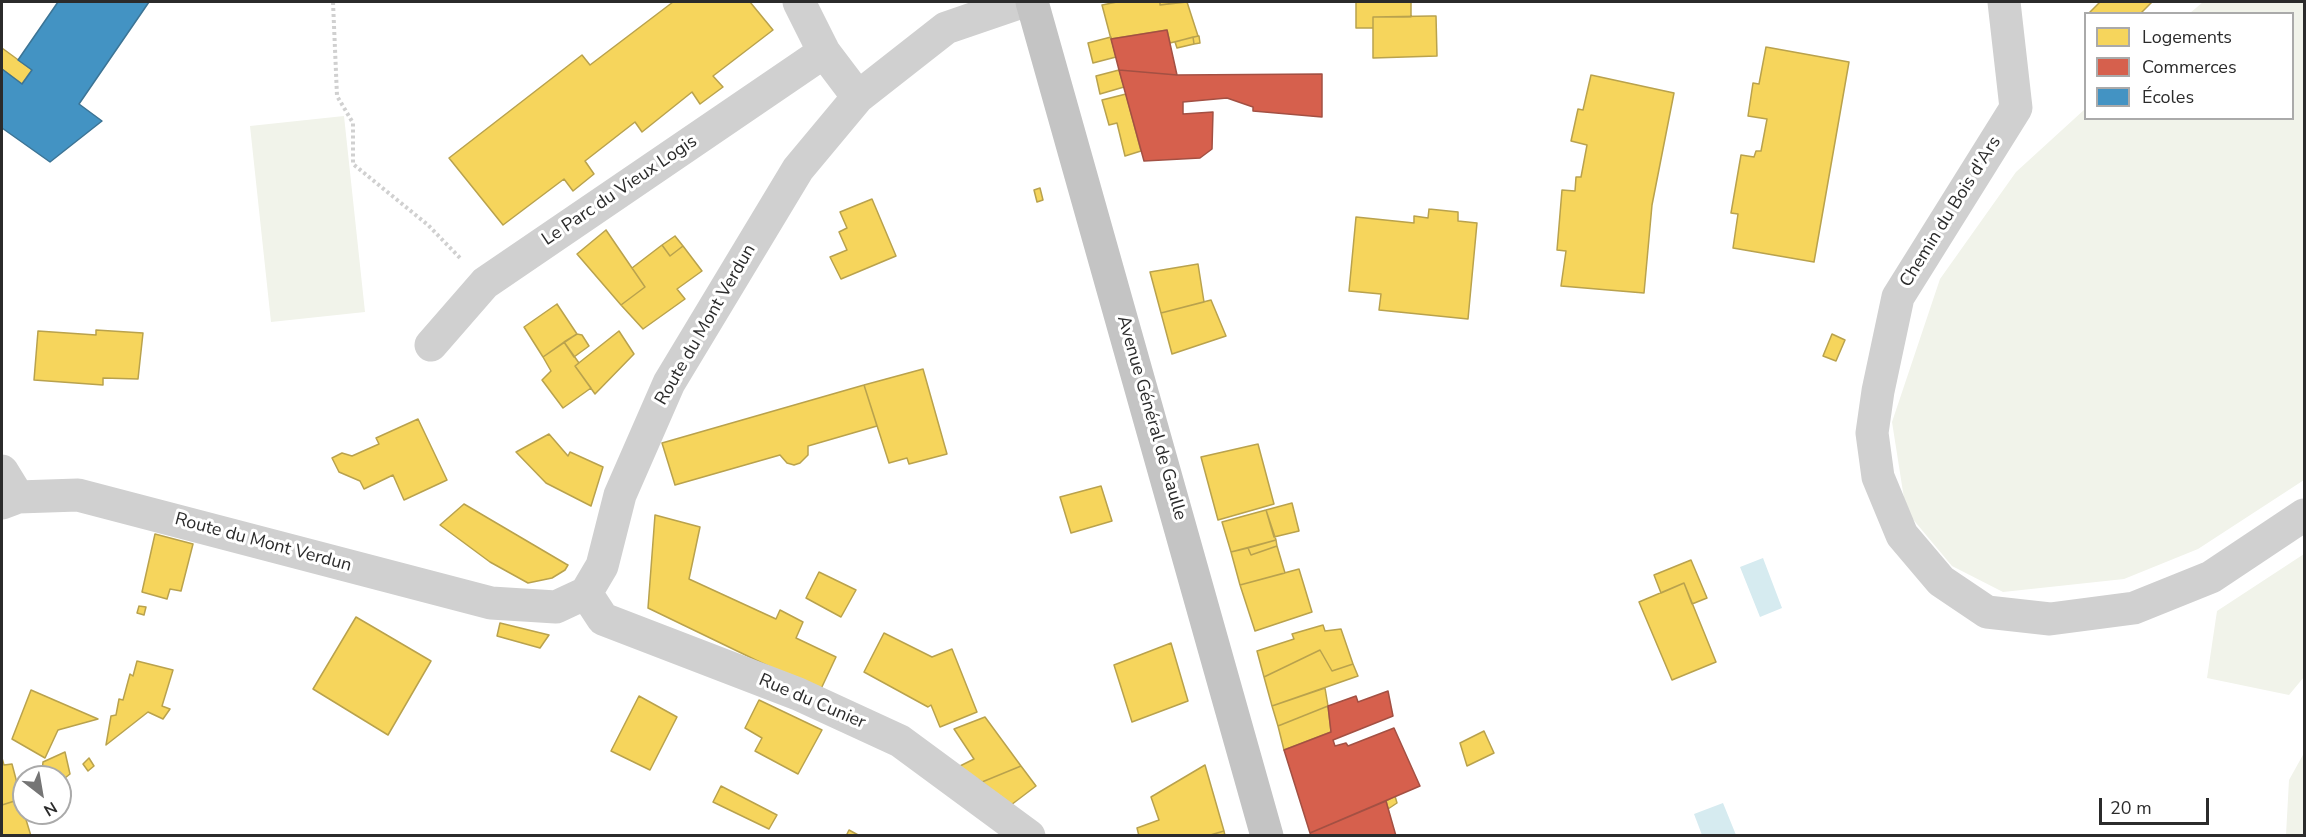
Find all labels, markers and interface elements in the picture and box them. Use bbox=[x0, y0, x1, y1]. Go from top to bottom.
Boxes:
legend bbox=[2084, 12, 2294, 120]
text: Logements bbox=[2142, 25, 2232, 49]
text: Commerces bbox=[2142, 55, 2237, 79]
text: Écoles bbox=[2142, 85, 2194, 109]
street label: Le Parc du Vieux Logis bbox=[538, 131, 702, 251]
street label: Chemin du Bois d'Ars bbox=[1896, 133, 2006, 291]
street label: Route du Mont Verdun bbox=[651, 241, 761, 409]
street label: Avenue Général de Gaulle bbox=[1111, 313, 1191, 523]
street label: Route du Mont Verdun bbox=[172, 509, 354, 577]
street label: Rue du Cunier bbox=[755, 670, 869, 734]
north arrow bbox=[12, 765, 72, 825]
scale bar bbox=[2102, 786, 2212, 824]
text: N bbox=[39, 796, 61, 821]
text: 20 m bbox=[2110, 796, 2152, 820]

